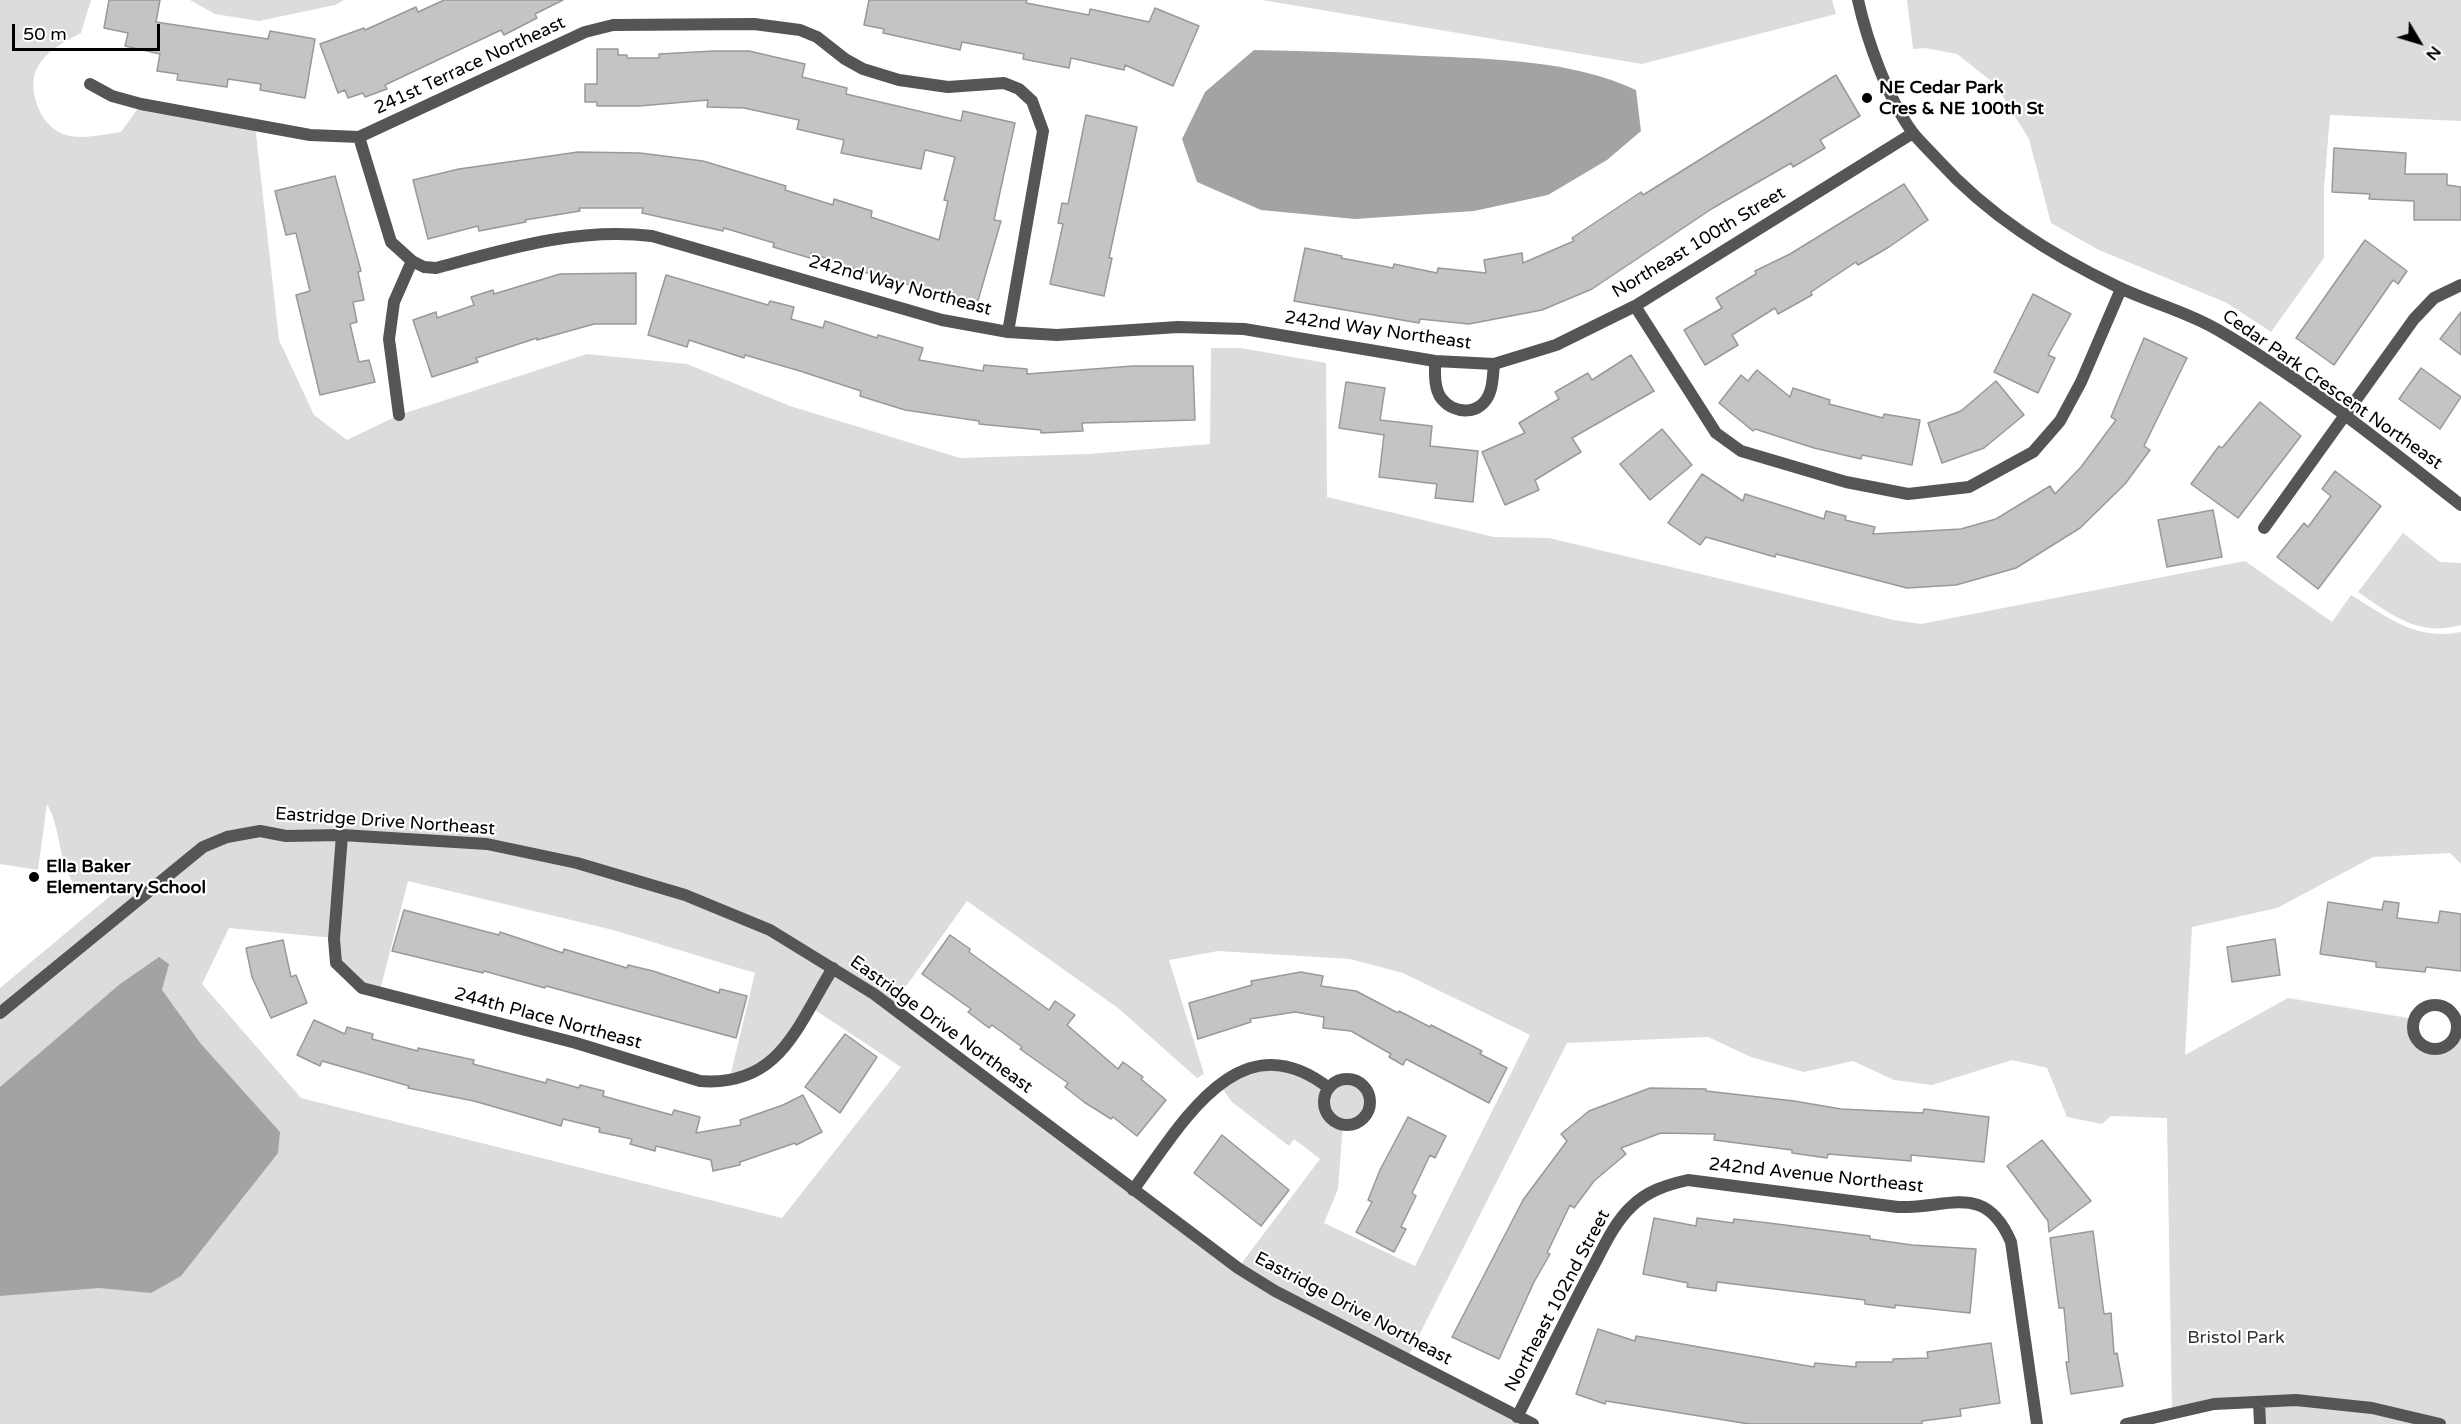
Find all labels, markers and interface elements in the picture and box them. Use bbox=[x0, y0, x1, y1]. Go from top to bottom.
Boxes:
scale bar bbox=[15, 12, 164, 50]
street label: 241st Terrace Northeast bbox=[371, 12, 569, 120]
north arrow bbox=[2389, 12, 2449, 72]
text: 50 m bbox=[23, 23, 67, 45]
text: N bbox=[2421, 42, 2445, 64]
place label: NE Cedar Park Cres & NE 100th St bbox=[1879, 77, 2044, 119]
marker: NE Cedar Park Cres & NE 100th St bbox=[1860, 91, 1874, 105]
street label: Northeast 100th Street bbox=[1609, 183, 1789, 303]
street label: 242nd Way Northeast bbox=[806, 251, 994, 321]
street label: Cedar Park Crescent Northeast bbox=[2218, 305, 2446, 475]
street label: 242nd Way Northeast bbox=[1283, 307, 1473, 355]
street label: Eastridge Drive Northeast bbox=[274, 804, 496, 840]
place label: Ella Baker Elementary School bbox=[46, 856, 206, 898]
marker: Ella Baker Elementary School bbox=[27, 870, 41, 884]
street label: Eastridge Drive Northeast bbox=[845, 951, 1037, 1099]
street label: 244th Place Northeast bbox=[452, 984, 644, 1054]
street label: 242nd Avenue Northeast bbox=[1708, 1154, 1924, 1198]
street label: Northeast 102nd Street bbox=[1501, 1206, 1615, 1396]
street label: Eastridge Drive Northeast bbox=[1251, 1248, 1455, 1370]
park label: Bristol Park bbox=[2187, 1327, 2285, 1349]

